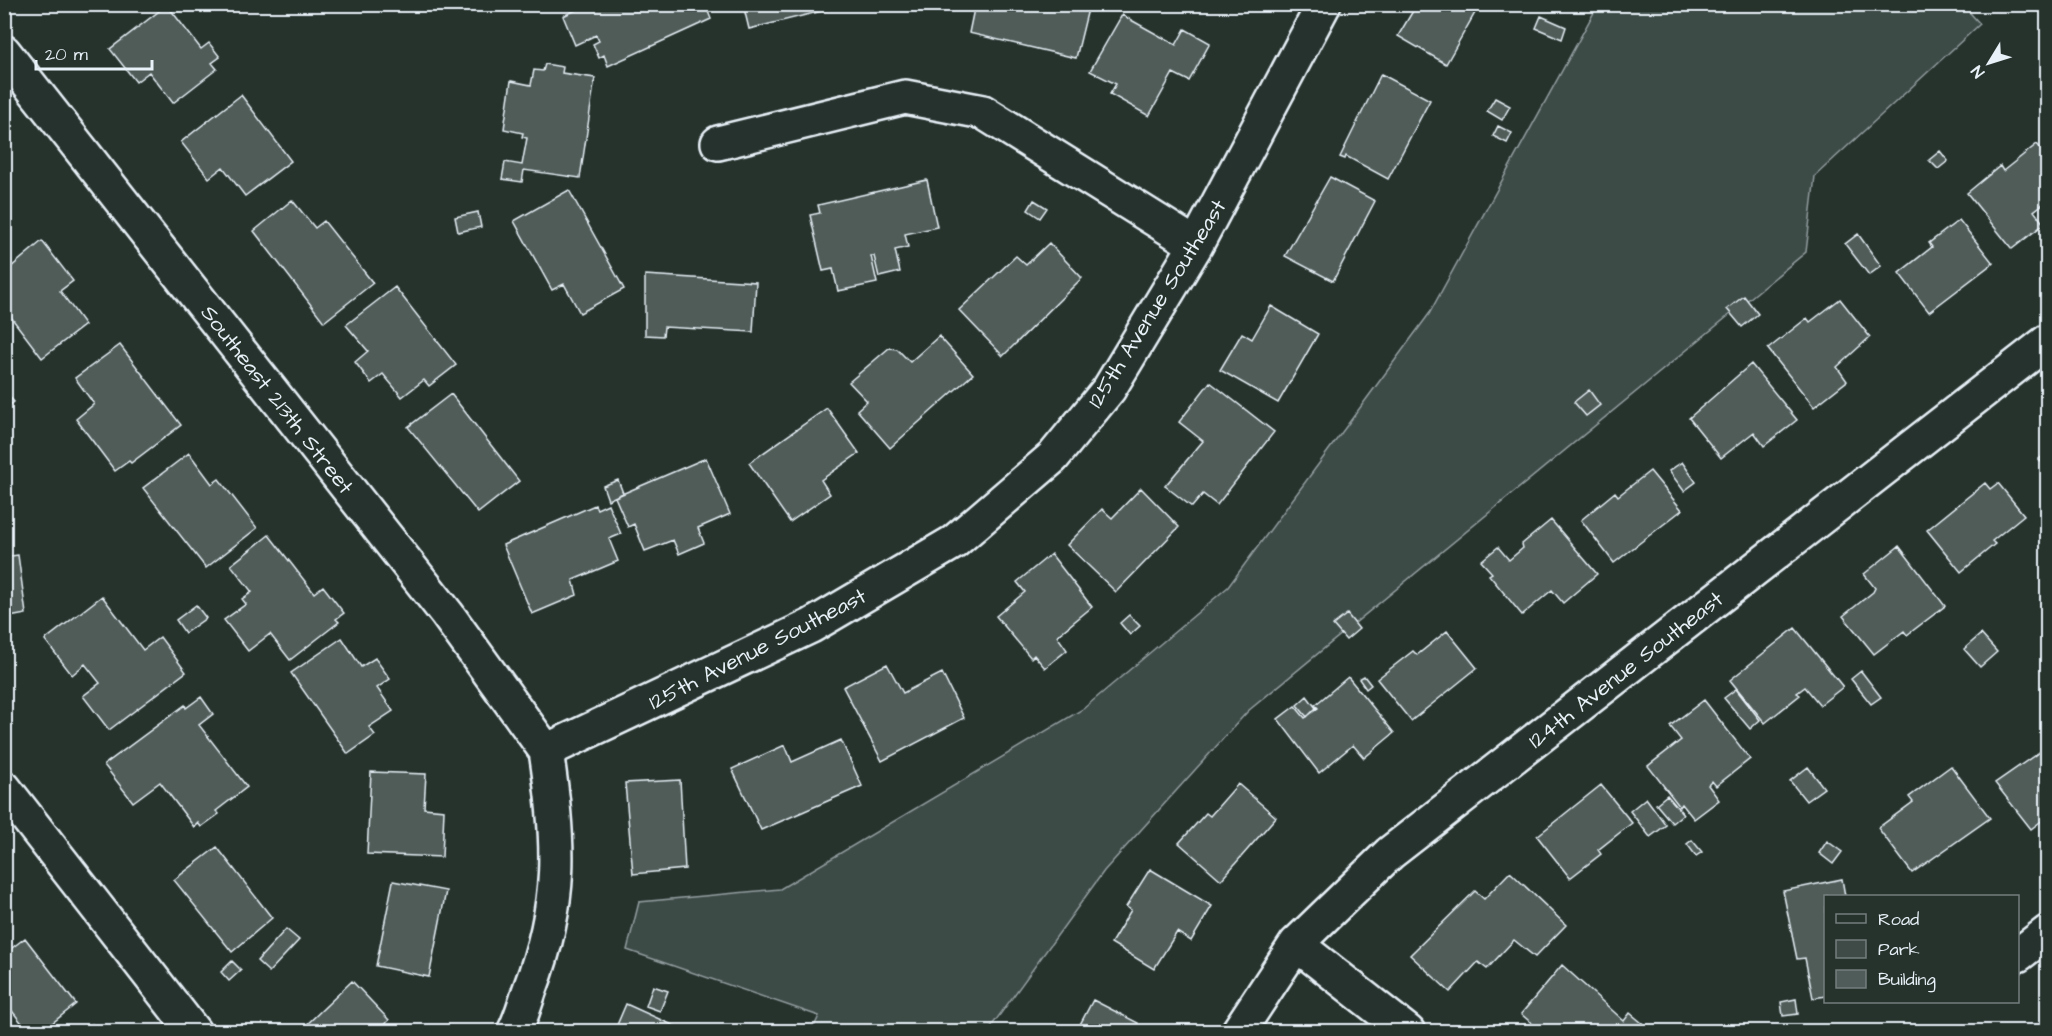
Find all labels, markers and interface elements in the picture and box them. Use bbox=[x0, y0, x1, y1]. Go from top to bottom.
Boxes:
scale bar bbox=[36, 33, 152, 71]
north arrow bbox=[1959, 33, 2019, 93]
text: 20 m bbox=[45, 42, 88, 67]
text: N bbox=[1966, 61, 1990, 82]
street label: 125th Avenue Southeast bbox=[1080, 194, 1234, 414]
street label: Southeast 213th Street bbox=[193, 299, 361, 501]
street label: 125th Avenue Southeast bbox=[644, 581, 872, 718]
street label: 124th Avenue Southeast bbox=[1522, 584, 1730, 756]
legend bbox=[1824, 895, 2019, 1003]
text: Road bbox=[1878, 907, 1919, 932]
text: Park bbox=[1878, 937, 1920, 962]
text: Building bbox=[1878, 967, 1936, 993]

